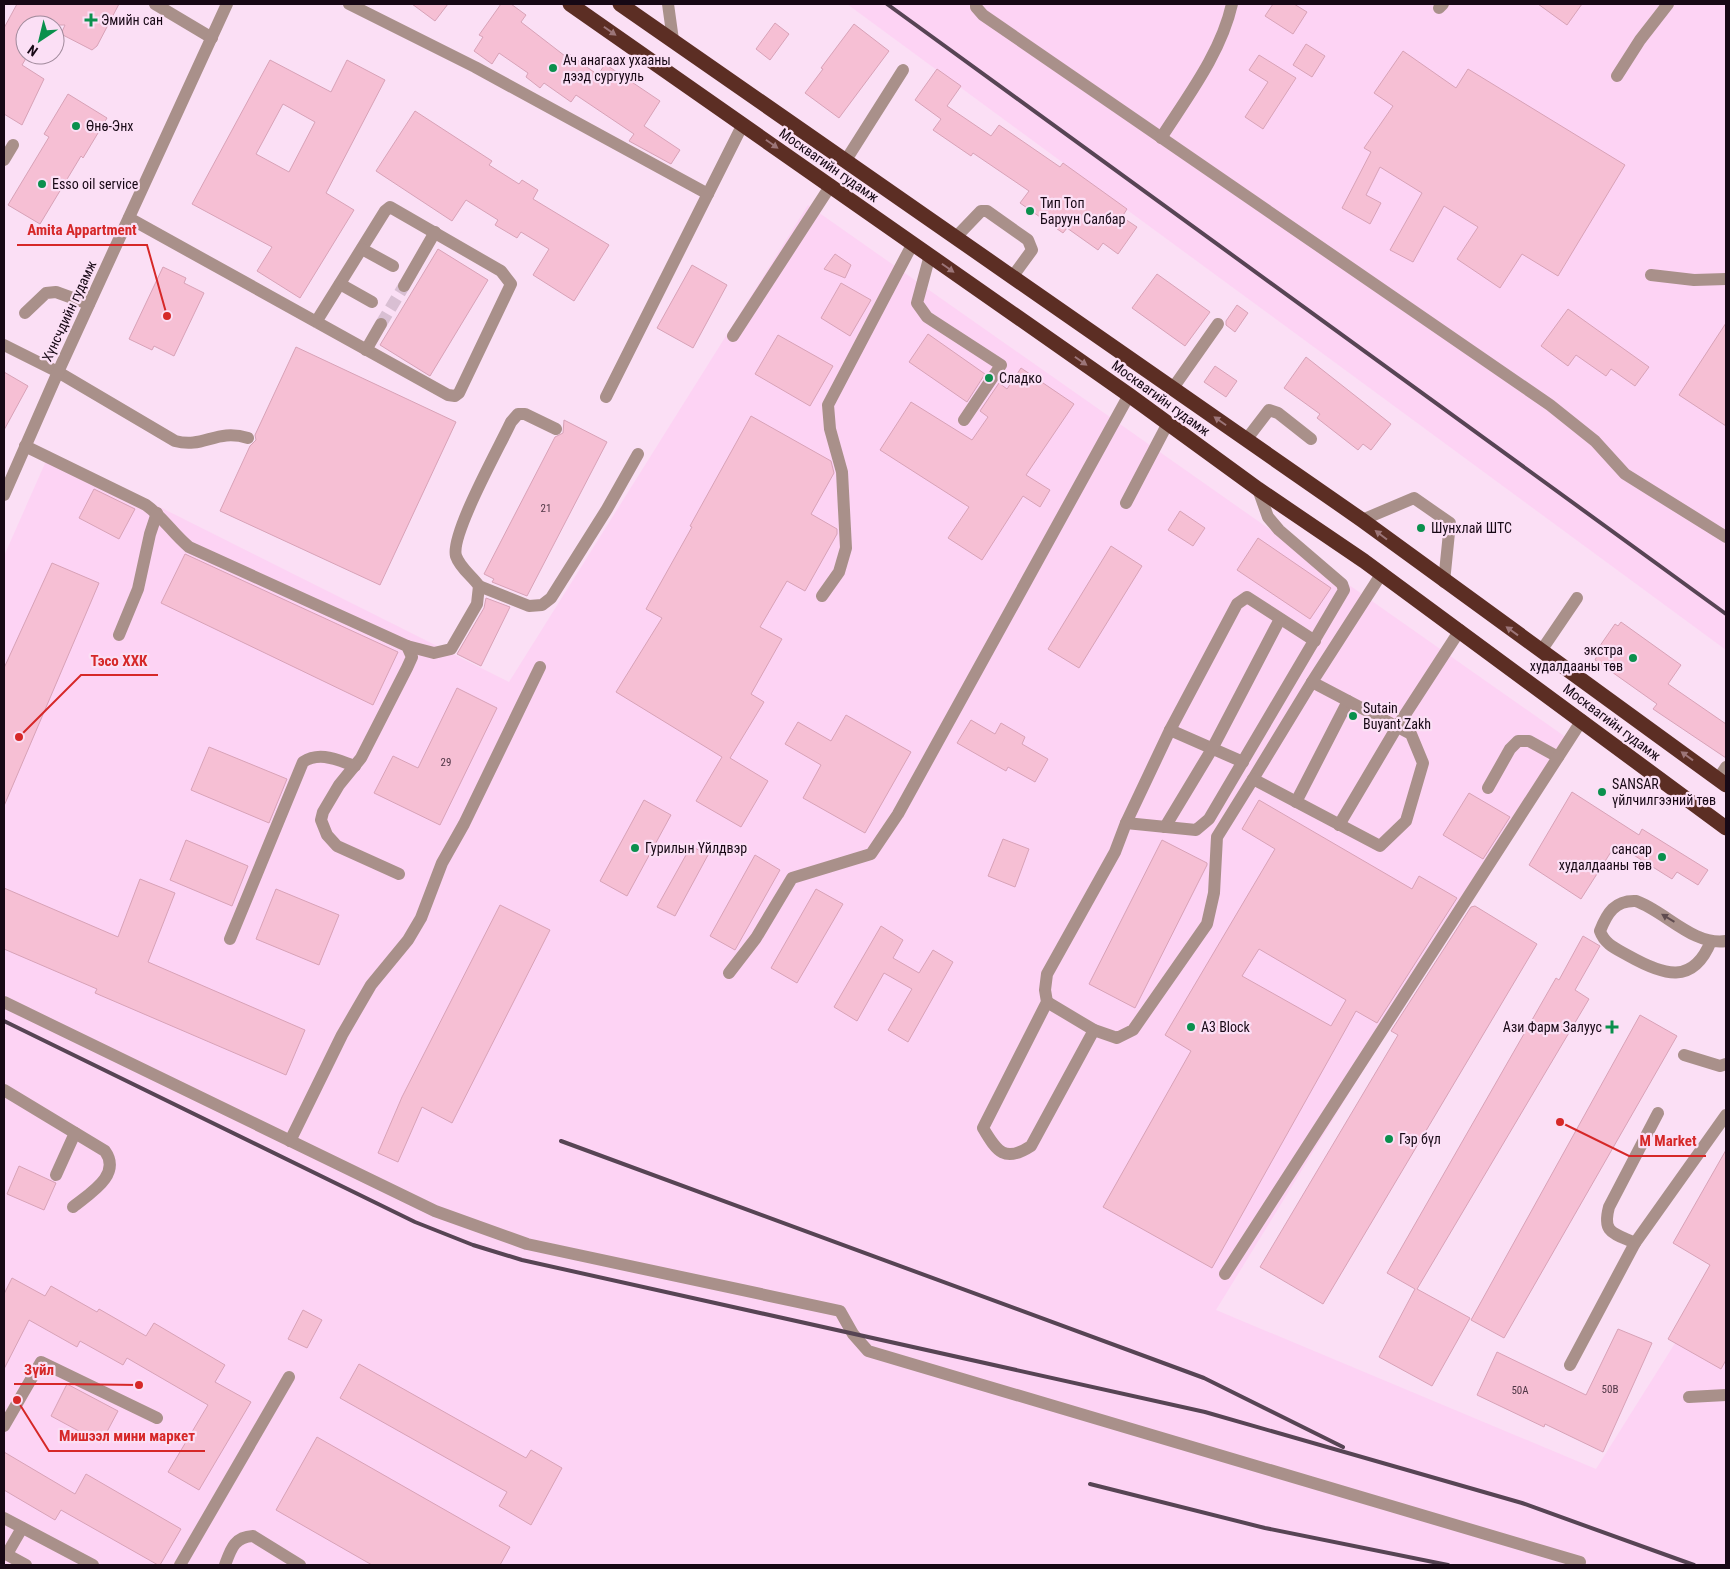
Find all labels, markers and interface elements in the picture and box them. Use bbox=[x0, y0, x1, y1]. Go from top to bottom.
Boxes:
place label: Эмийн сан bbox=[101, 12, 163, 28]
marker: Эмийн сан bbox=[85, 14, 97, 26]
north arrow bbox=[15, 15, 65, 65]
one-way arrow bbox=[604, 26, 617, 36]
text: N bbox=[24, 42, 41, 60]
place label: Ач анагаах ухааны дээд сургууль bbox=[563, 52, 671, 84]
marker: Ач анагаах ухааны дээд сургууль bbox=[547, 62, 559, 74]
place label: Өнө-Энх bbox=[86, 118, 133, 134]
marker: Өнө-Энх bbox=[70, 120, 82, 132]
street label: Москвагийн гудамж bbox=[776, 125, 882, 205]
one-way arrow bbox=[765, 139, 779, 149]
place label: Esso oil service bbox=[52, 176, 139, 192]
marker: Esso oil service bbox=[36, 178, 48, 190]
place label: Тип Топ Баруун Салбар bbox=[1040, 195, 1126, 227]
marker: Тип Топ Баруун Салбар bbox=[1024, 205, 1036, 217]
callout: Amita Appartment bbox=[17, 215, 147, 245]
text: Amita Appartment bbox=[27, 221, 137, 239]
street label: Хүнсчдийн гудамж bbox=[39, 258, 99, 364]
one-way arrow bbox=[941, 263, 955, 273]
one-way arrow bbox=[1074, 356, 1088, 366]
street label: Москвагийн гудамж bbox=[1109, 357, 1213, 439]
place label: Сладко bbox=[999, 370, 1042, 386]
marker: Сладко bbox=[983, 372, 995, 384]
one-way arrow bbox=[1213, 416, 1227, 426]
house number: 21 bbox=[541, 502, 551, 515]
place label: Шунхлай ШТС bbox=[1431, 520, 1512, 536]
marker: Шунхлай ШТС bbox=[1415, 522, 1427, 534]
one-way arrow bbox=[1375, 529, 1388, 540]
one-way arrow bbox=[1506, 625, 1519, 636]
place label: экстра худалдааны төв bbox=[1530, 642, 1623, 674]
callout: Тэсо ХХК bbox=[81, 645, 158, 675]
text: Тэсо ХХК bbox=[90, 652, 148, 670]
marker: экстра худалдааны төв bbox=[1627, 652, 1639, 664]
street label: Москвагийн гудамж bbox=[1560, 680, 1664, 764]
place label: Sutain Buyant Zakh bbox=[1363, 700, 1431, 732]
marker: Sutain Buyant Zakh bbox=[1347, 710, 1359, 722]
one-way arrow bbox=[1680, 751, 1694, 761]
house number: 29 bbox=[441, 756, 451, 769]
place label: SANSAR үйлчилгээний төв bbox=[1612, 776, 1716, 808]
marker: SANSAR үйлчилгээний төв bbox=[1596, 786, 1608, 798]
place label: Гурилын Үйлдвэр bbox=[645, 840, 747, 856]
place label: сансар худалдааны төв bbox=[1559, 841, 1652, 873]
marker: Гурилын Үйлдвэр bbox=[629, 842, 641, 854]
marker: сансар худалдааны төв bbox=[1656, 851, 1668, 863]
one-way arrow bbox=[1662, 913, 1675, 923]
place label: A3 Block bbox=[1201, 1019, 1251, 1035]
place label: Ази Фарм Залуус bbox=[1503, 1019, 1602, 1035]
marker: A3 Block bbox=[1185, 1021, 1197, 1033]
marker: Ази Фарм Залуус bbox=[1606, 1021, 1618, 1033]
callout: М Market bbox=[1629, 1126, 1706, 1156]
place label: Гэр бүл bbox=[1399, 1131, 1441, 1147]
text: М Market bbox=[1639, 1132, 1697, 1150]
marker: Гэр бүл bbox=[1383, 1133, 1395, 1145]
callout: Зүйл bbox=[14, 1354, 64, 1384]
text: Зүйл bbox=[24, 1361, 54, 1379]
house number: 50B bbox=[1602, 1383, 1618, 1396]
house number: 50A bbox=[1511, 1384, 1529, 1397]
callout: Мишээл мини маркет bbox=[49, 1421, 205, 1451]
text: Мишээл мини маркет bbox=[59, 1427, 195, 1445]

